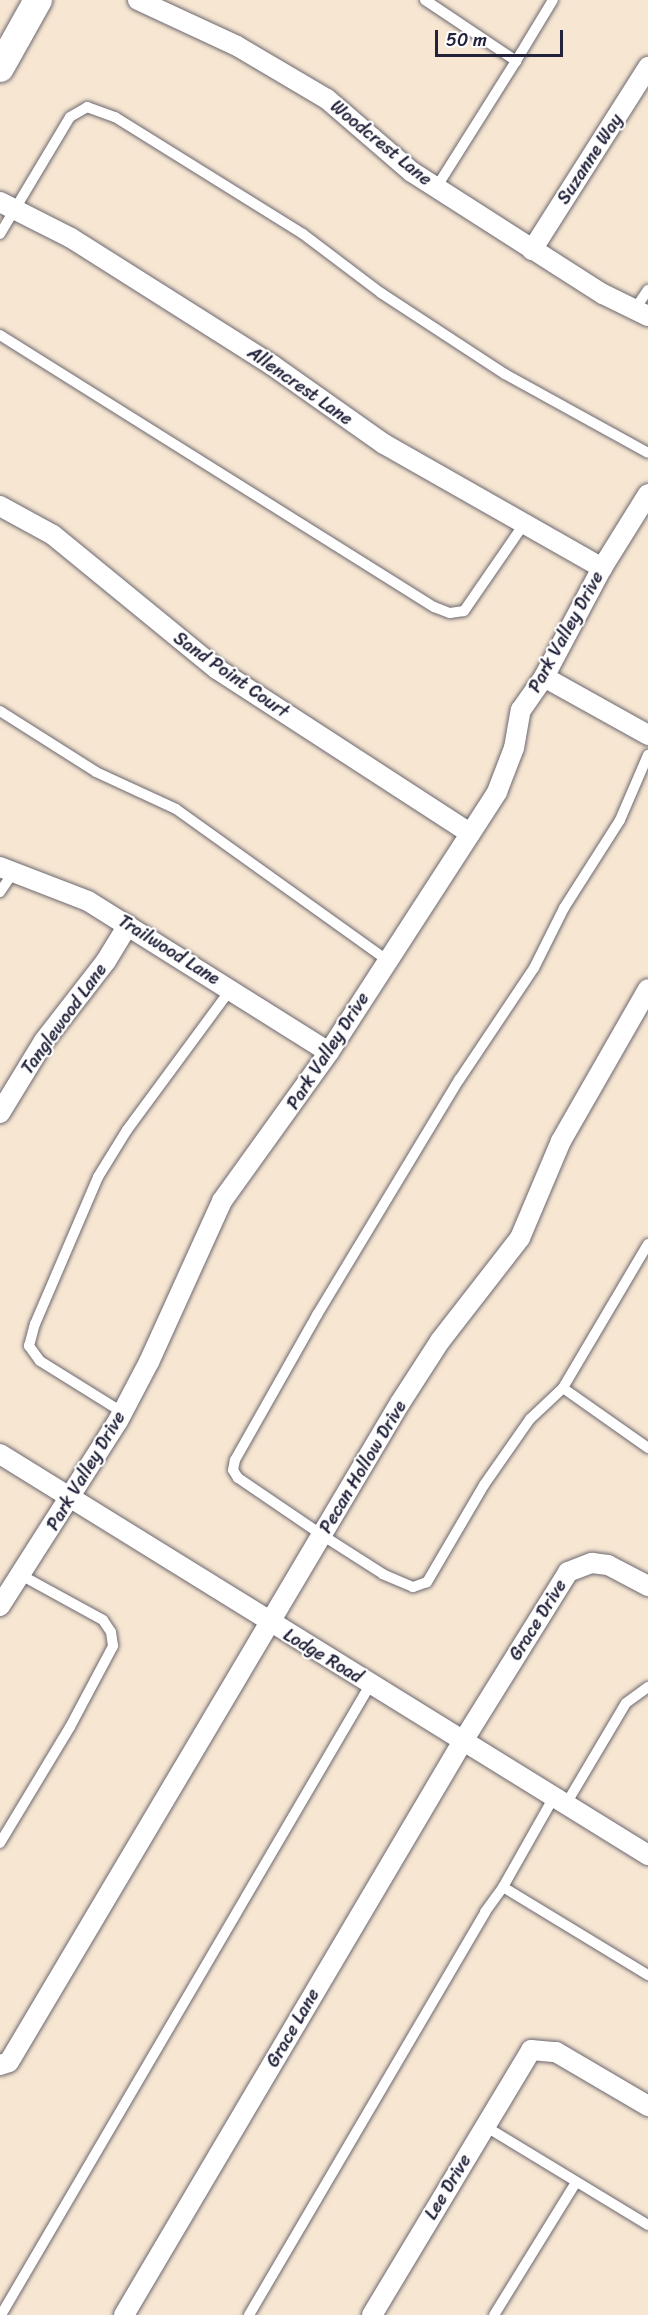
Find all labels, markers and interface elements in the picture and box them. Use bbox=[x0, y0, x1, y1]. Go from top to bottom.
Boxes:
scale bar bbox=[438, 18, 566, 56]
text: 50 m bbox=[446, 24, 487, 56]
street label: Woodcrest Lane bbox=[326, 96, 436, 190]
street label: Suzanne Way bbox=[553, 110, 627, 208]
street label: Allencrest Lane bbox=[243, 342, 357, 430]
street label: Park Valley Drive bbox=[524, 568, 608, 696]
street label: Sand Point Court bbox=[169, 627, 293, 723]
street label: Trailwood Lane bbox=[114, 910, 224, 990]
street label: Tanglewood Lane bbox=[17, 959, 111, 1079]
street label: Park Valley Drive bbox=[282, 989, 374, 1113]
street label: Pecan Hollow Drive bbox=[315, 1396, 411, 1538]
street label: Park Valley Drive bbox=[42, 1408, 130, 1534]
street label: Grace Drive bbox=[505, 1576, 571, 1664]
street label: Lodge Road bbox=[279, 1624, 367, 1688]
street label: Grace Lane bbox=[262, 1985, 324, 2071]
street label: Lee Drive bbox=[420, 2150, 476, 2224]

